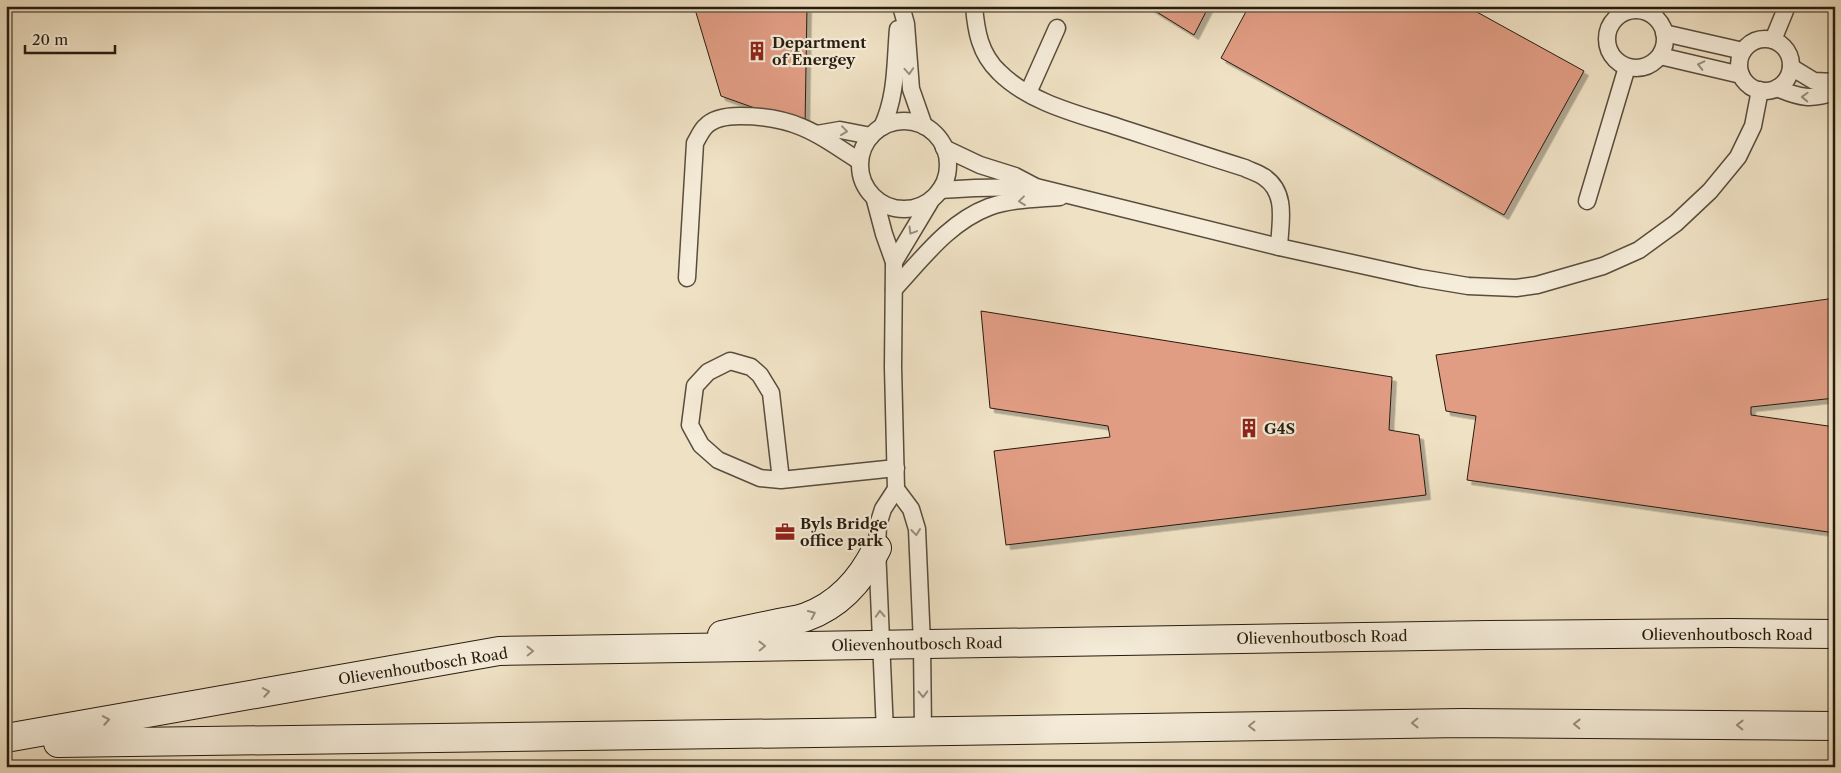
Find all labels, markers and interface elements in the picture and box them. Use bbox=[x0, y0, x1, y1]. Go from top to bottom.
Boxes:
scale bar bbox=[25, 22, 115, 54]
text: 20 m bbox=[32, 30, 68, 49]
place label: Department of Energey bbox=[772, 33, 866, 69]
building icon: Department of Energey bbox=[746, 40, 768, 62]
one-way arrow bbox=[1696, 60, 1705, 71]
one-way arrow bbox=[904, 68, 915, 76]
one-way arrow bbox=[1801, 91, 1809, 102]
one-way arrow bbox=[840, 125, 848, 136]
one-way arrow bbox=[1017, 195, 1025, 206]
one-way arrow bbox=[908, 226, 918, 235]
building icon: G4S bbox=[1238, 417, 1260, 439]
place label: G4S bbox=[1264, 419, 1295, 438]
place label: Byls Bridge office park bbox=[800, 514, 888, 550]
office icon: Byls Bridge office park bbox=[774, 521, 796, 543]
one-way arrow bbox=[910, 528, 921, 536]
one-way arrow bbox=[875, 609, 885, 617]
one-way arrow bbox=[807, 610, 816, 620]
street label: Olievenhoutbosch Road bbox=[1641, 625, 1813, 644]
street label: Olievenhoutbosch Road bbox=[1236, 626, 1408, 648]
street label: Olievenhoutbosch Road bbox=[831, 633, 1003, 655]
one-way arrow bbox=[759, 641, 767, 652]
street label: Olievenhoutbosch Road bbox=[337, 643, 509, 689]
one-way arrow bbox=[526, 646, 534, 656]
one-way arrow bbox=[262, 688, 270, 698]
one-way arrow bbox=[918, 691, 928, 699]
one-way arrow bbox=[102, 716, 110, 726]
one-way arrow bbox=[1411, 718, 1419, 729]
one-way arrow bbox=[1573, 719, 1581, 729]
one-way arrow bbox=[1736, 720, 1744, 730]
one-way arrow bbox=[1248, 721, 1256, 731]

